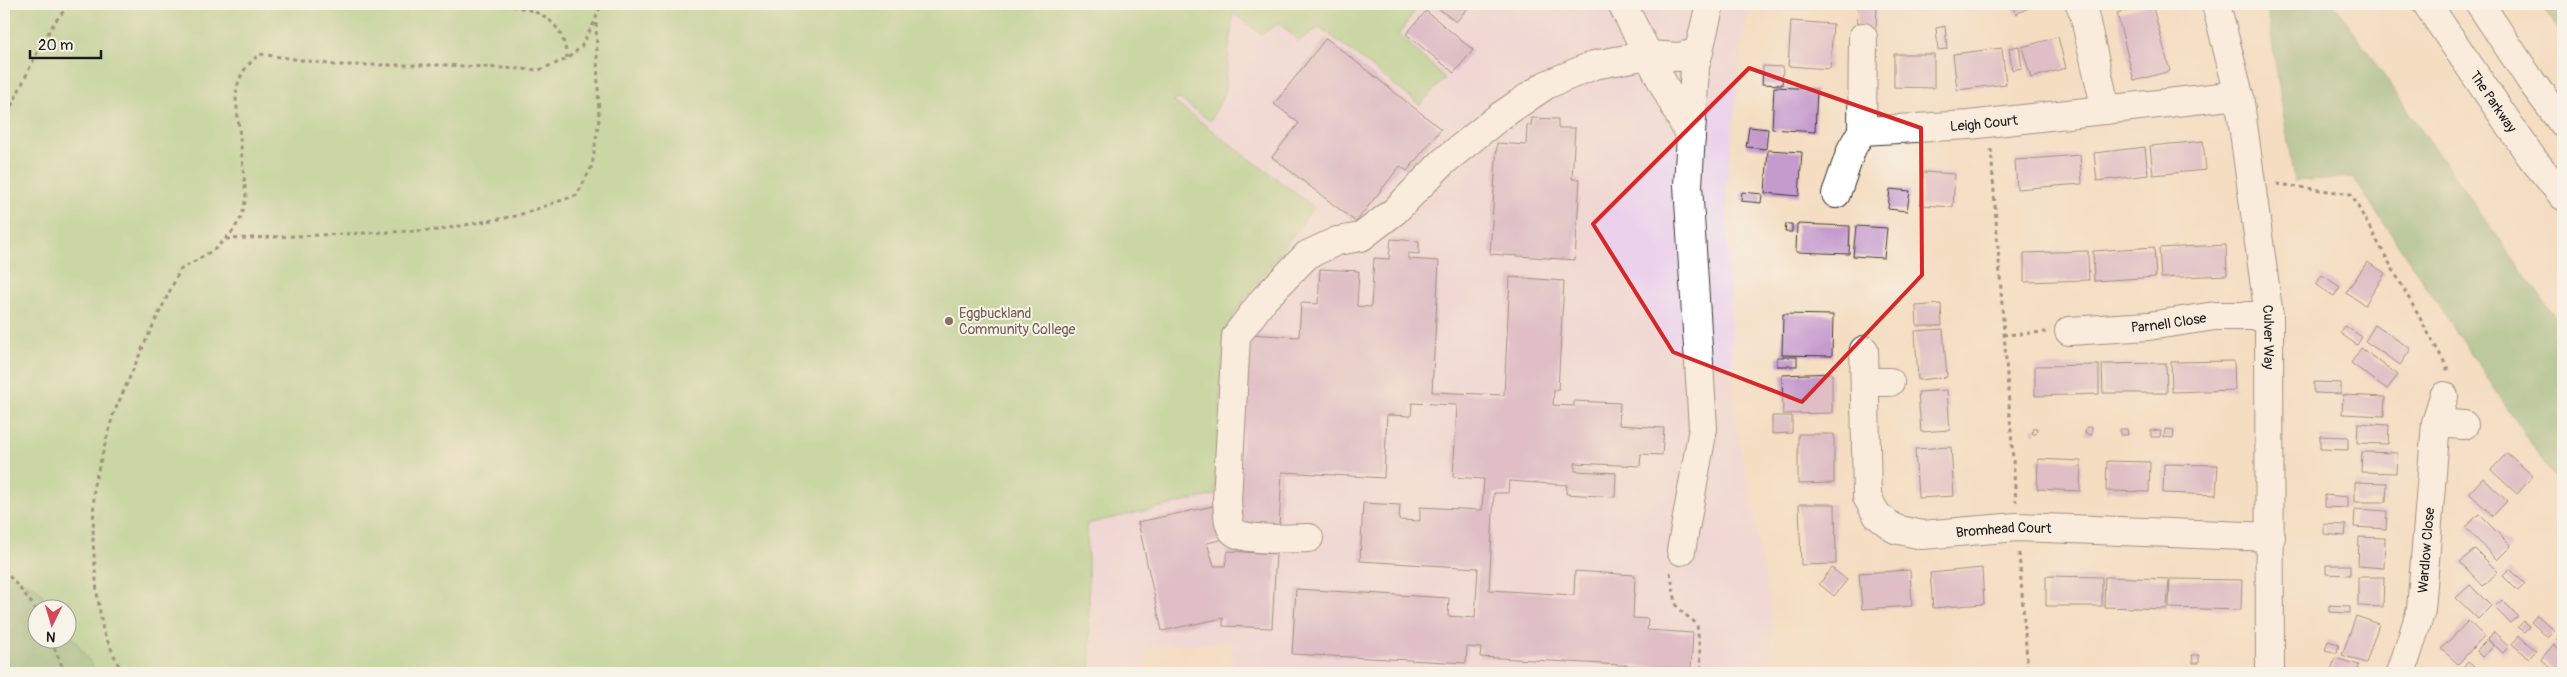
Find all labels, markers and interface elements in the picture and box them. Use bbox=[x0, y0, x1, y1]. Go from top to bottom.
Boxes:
scale bar bbox=[30, 28, 101, 60]
text: 20 m bbox=[38, 36, 73, 55]
street label: The Parkway bbox=[2467, 67, 2520, 136]
street label: Leigh Court bbox=[1949, 111, 2019, 135]
street label: Culver Way bbox=[2259, 304, 2278, 370]
place label: Eggbuckland Community College bbox=[959, 305, 1075, 338]
street label: Parnell Close bbox=[2130, 309, 2208, 336]
marker: Eggbuckland Community College bbox=[943, 315, 955, 327]
street label: Wardlow Close bbox=[2414, 507, 2438, 594]
street label: Bromhead Court bbox=[1955, 518, 2052, 541]
north arrow bbox=[28, 600, 78, 650]
text: N bbox=[45, 628, 56, 645]

